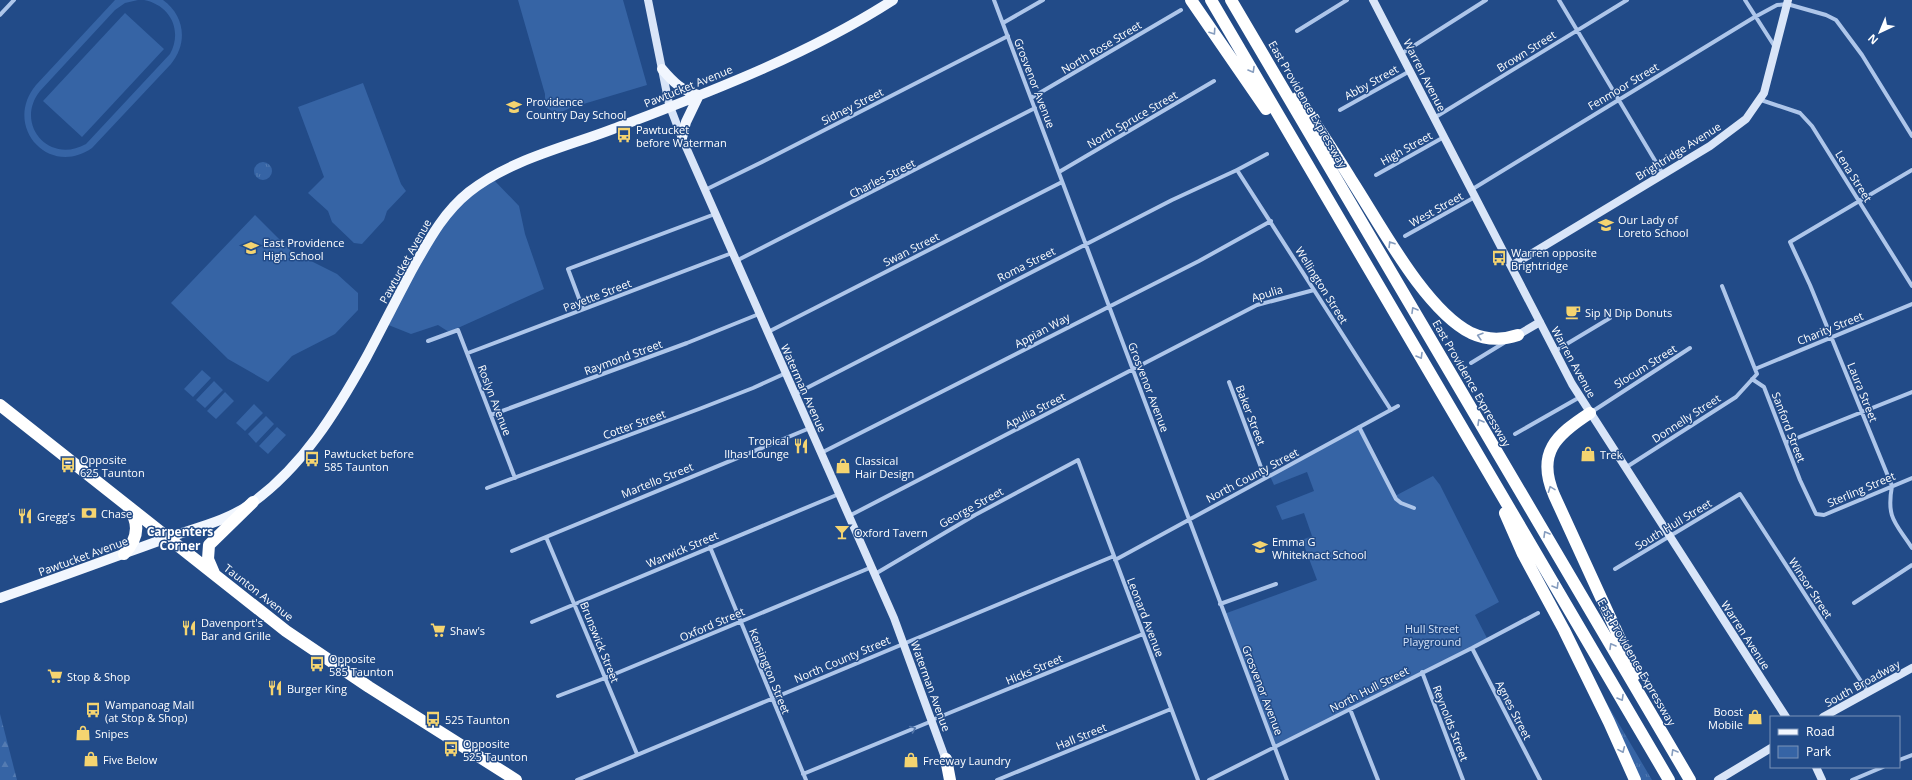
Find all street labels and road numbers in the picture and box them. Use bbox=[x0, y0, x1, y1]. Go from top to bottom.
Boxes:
street label: North Rose Street bbox=[1058, 17, 1144, 77]
street label: Brown Street bbox=[1494, 27, 1558, 75]
street label: Grosvenor Avenue bbox=[1011, 36, 1059, 130]
street label: Warren Avenue bbox=[1400, 36, 1450, 114]
street label: East Providence Expressway bbox=[1265, 38, 1351, 171]
street label: Fenmoor Street bbox=[1585, 59, 1661, 113]
street label: Pawtucket Avenue bbox=[642, 61, 734, 111]
street label: Abby Street bbox=[1341, 61, 1401, 103]
street label: Sidney Street bbox=[818, 84, 886, 128]
street label: North Spruce Street bbox=[1084, 87, 1180, 151]
street label: Brightridge Avenue bbox=[1632, 119, 1724, 183]
street label: High Street bbox=[1377, 128, 1435, 168]
street label: Lena Street bbox=[1832, 147, 1876, 205]
street label: Charles Street bbox=[846, 155, 918, 201]
street label: West Street bbox=[1407, 188, 1466, 230]
street label: Pawtucket Avenue bbox=[376, 216, 434, 306]
street label: Swan Street bbox=[880, 228, 942, 270]
street label: Roma Street bbox=[994, 243, 1058, 285]
street label: Wellington Street bbox=[1292, 244, 1352, 326]
street label: Payette Street bbox=[561, 275, 633, 315]
street label: Apulia bbox=[1249, 281, 1285, 305]
street label: Charity Street bbox=[1795, 308, 1865, 348]
street label: Appian Way bbox=[1012, 309, 1073, 351]
street label: East Providence Expressway bbox=[1429, 317, 1515, 450]
street label: Warren Avenue bbox=[1548, 324, 1600, 400]
street label: Raymond Street bbox=[582, 336, 664, 378]
street label: Grosvenor Avenue bbox=[1125, 340, 1173, 434]
street label: Slocum Street bbox=[1611, 341, 1679, 391]
street label: Waterman Avenue bbox=[778, 342, 830, 434]
street label: Laura Street bbox=[1844, 360, 1882, 424]
street label: Roslyn Avenue bbox=[475, 362, 515, 438]
street label: Baker Street bbox=[1233, 383, 1269, 447]
street label: Apulia Street bbox=[1002, 388, 1068, 432]
street label: Donnelly Street bbox=[1649, 390, 1723, 446]
street label: Sanford Street bbox=[1769, 390, 1809, 464]
street label: Cotter Street bbox=[601, 406, 667, 442]
street label: North County Street bbox=[1203, 444, 1301, 506]
street label: Martello Street bbox=[619, 459, 695, 501]
street label: Sterling Street bbox=[1825, 468, 1897, 510]
street label: George Street bbox=[936, 483, 1006, 531]
street label: South Hull Street bbox=[1632, 495, 1714, 553]
street label: Warwick Street bbox=[644, 527, 720, 571]
street label: Pawtucket Avenue bbox=[36, 533, 130, 579]
street label: Winsor Street bbox=[1786, 555, 1836, 621]
street label: Taunton Avenue bbox=[221, 560, 297, 624]
street label: Leonard Avenue bbox=[1124, 575, 1168, 659]
street label: East Providence Expressway bbox=[1594, 596, 1680, 729]
street label: Warren Avenue bbox=[1718, 598, 1774, 672]
street label: Brunswick Street bbox=[577, 599, 623, 685]
street label: Oxford Street bbox=[677, 603, 747, 644]
street label: Kensington Street bbox=[746, 626, 794, 716]
street label: North County Street bbox=[792, 632, 892, 686]
street label: Waterman Avenue bbox=[908, 639, 954, 733]
street label: Grosvenor Avenue bbox=[1239, 643, 1287, 737]
street label: Hicks Street bbox=[1003, 650, 1065, 688]
street label: South Broadway bbox=[1822, 656, 1903, 710]
street label: North Hull Street bbox=[1327, 663, 1411, 715]
street label: Agnes Street bbox=[1493, 678, 1535, 742]
street label: Reynolds Street bbox=[1430, 683, 1472, 763]
street label: Hall Street bbox=[1053, 719, 1109, 753]

